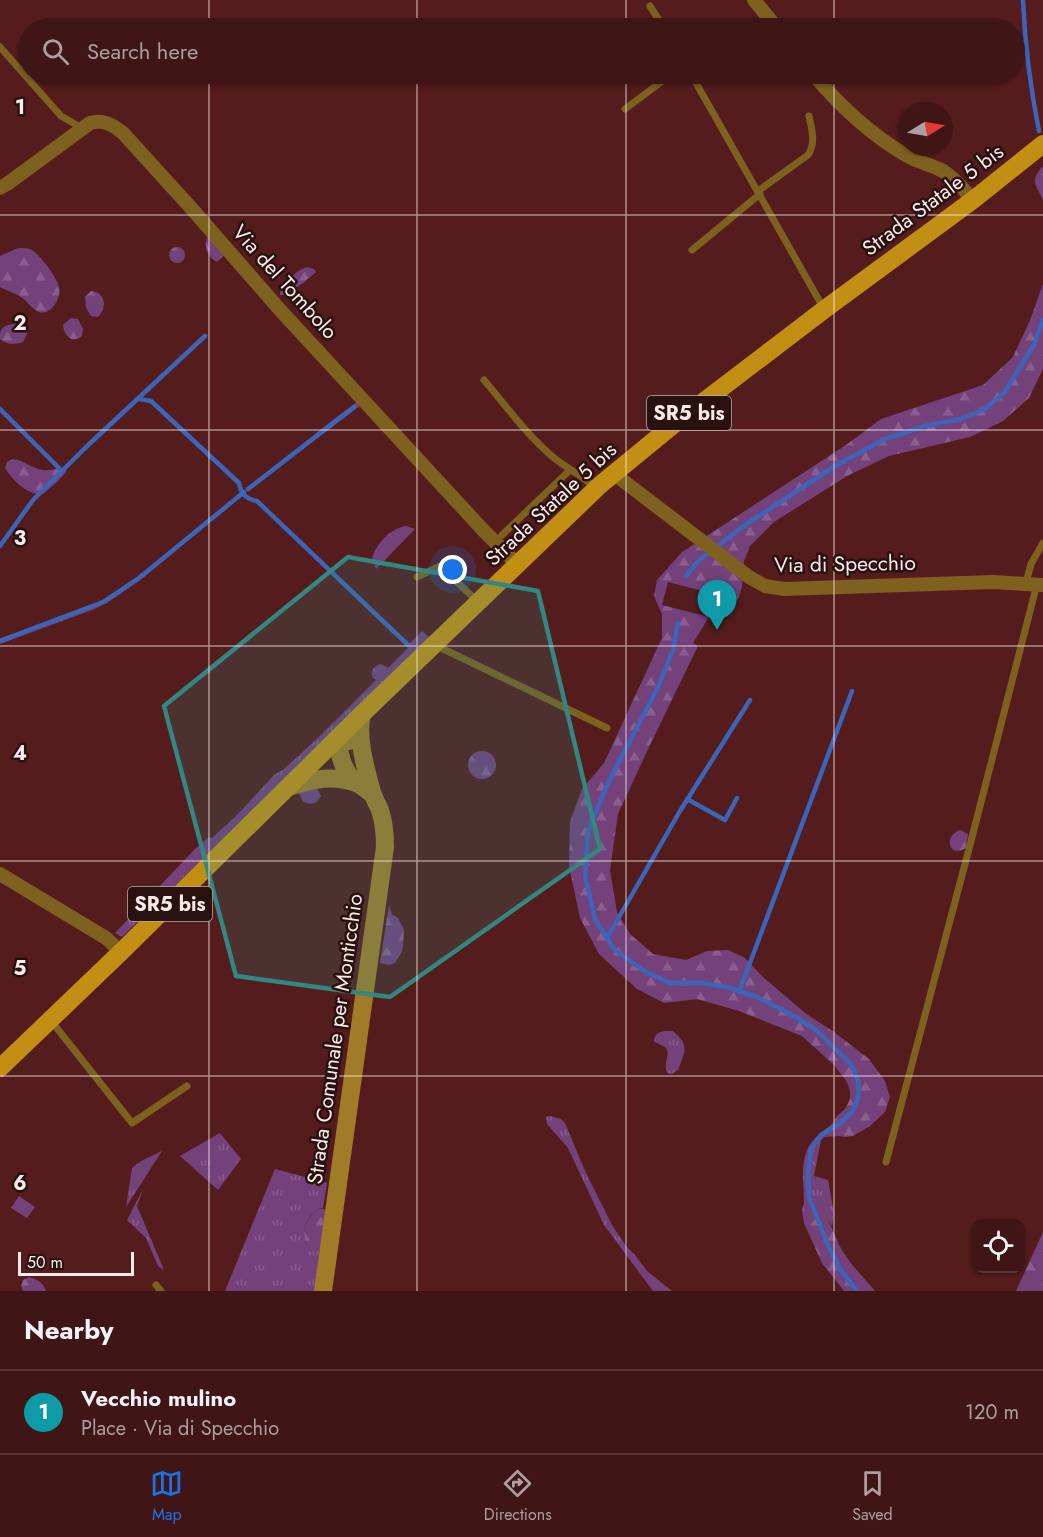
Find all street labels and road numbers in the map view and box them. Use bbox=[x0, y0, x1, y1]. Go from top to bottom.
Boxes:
street label: Strada Statale 5 bis bbox=[856, 137, 1010, 263]
street label: Via del Tombolo bbox=[225, 218, 345, 346]
road number: SR5 bis bbox=[647, 396, 731, 430]
street label: Strada Statale 5 bis bbox=[479, 435, 623, 573]
street label: Via di Specchio bbox=[774, 548, 916, 580]
road number: SR5 bis bbox=[128, 887, 212, 921]
street label: Strada Comunale per Monticchio bbox=[300, 892, 370, 1186]

